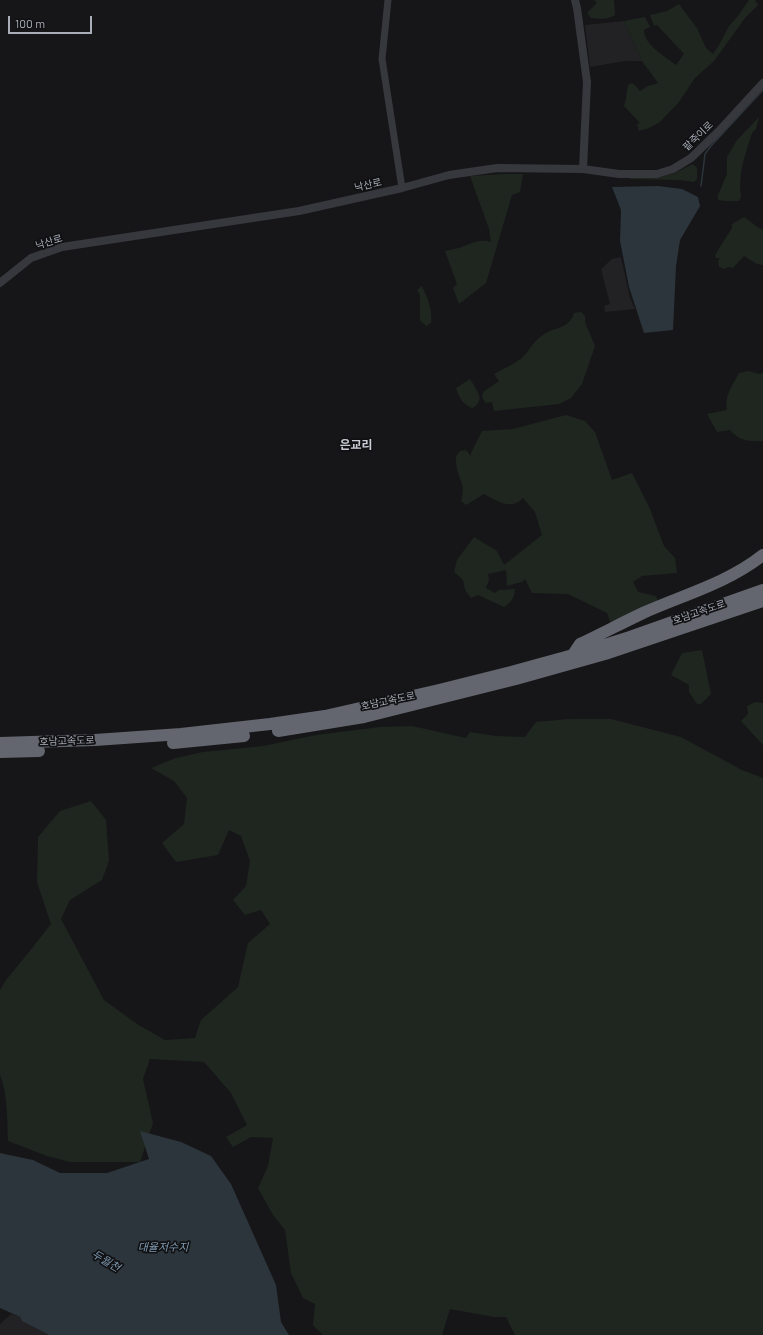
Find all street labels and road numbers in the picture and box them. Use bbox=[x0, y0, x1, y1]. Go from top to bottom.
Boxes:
street label: 팥죽이로 bbox=[681, 119, 715, 153]
street label: 낙산로 bbox=[353, 176, 383, 194]
street label: 낙산로 bbox=[34, 232, 64, 252]
street label: 호남고속도로 bbox=[671, 597, 727, 627]
street label: 호남고속도로 bbox=[360, 689, 416, 713]
street label: 호남고속도로 bbox=[39, 734, 95, 748]

